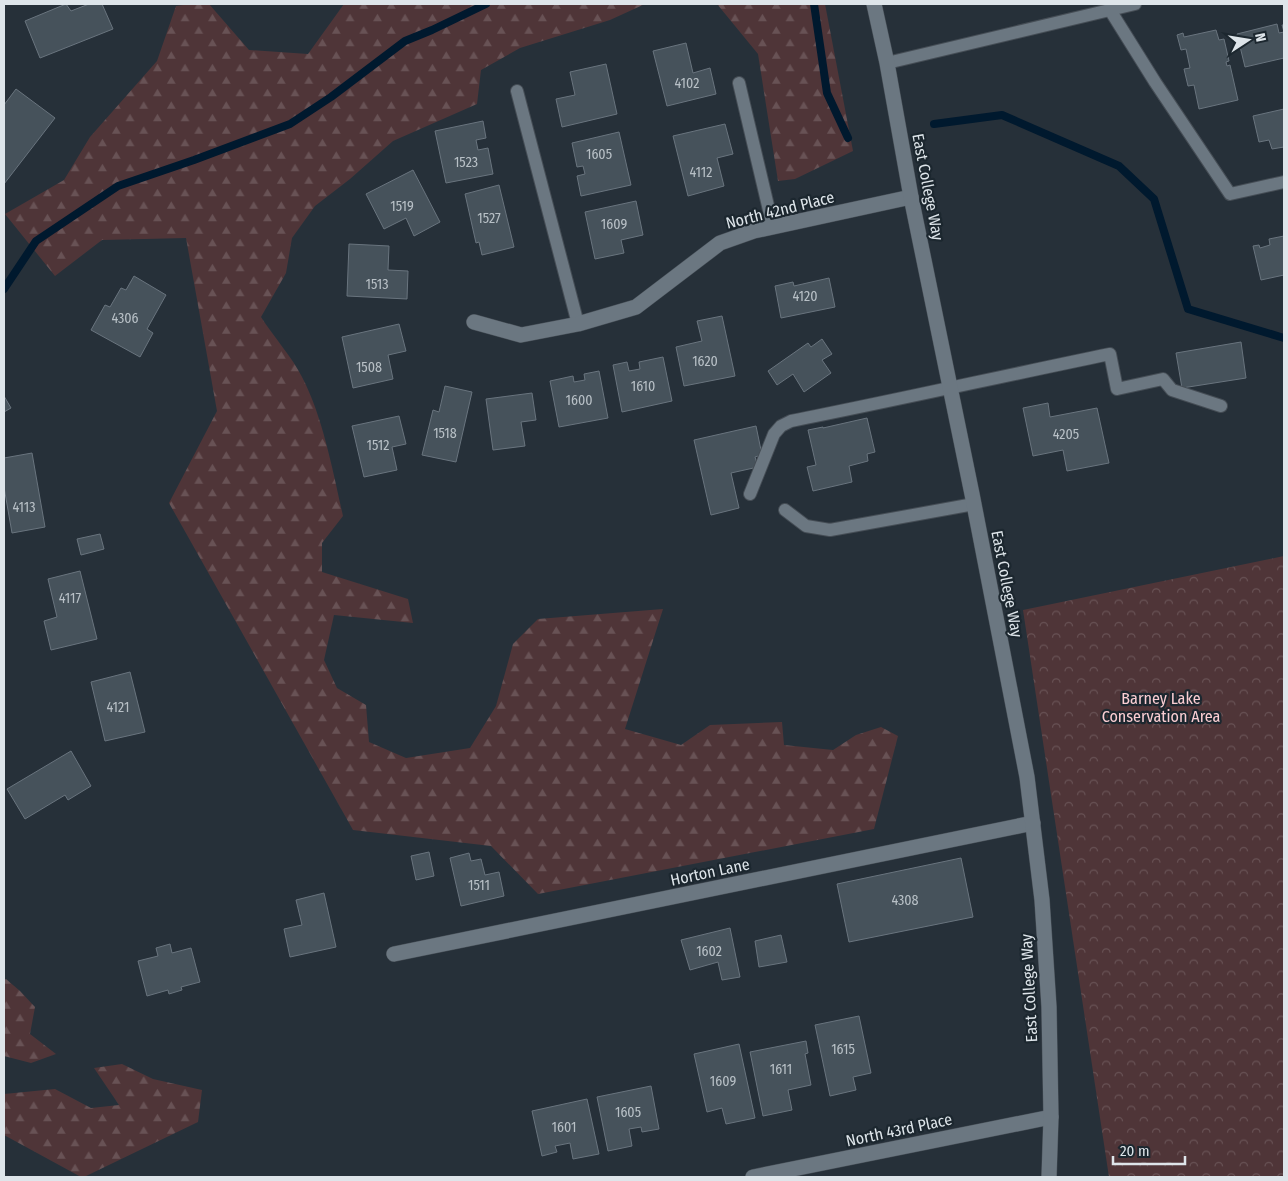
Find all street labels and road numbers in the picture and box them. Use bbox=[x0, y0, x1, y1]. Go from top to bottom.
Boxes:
street label: East College Way bbox=[908, 132, 948, 243]
street label: North 42nd Place bbox=[724, 187, 836, 233]
street label: East College Way bbox=[987, 529, 1027, 640]
street label: Horton Lane bbox=[669, 854, 751, 890]
street label: East College Way bbox=[1017, 932, 1041, 1043]
street label: North 43rd Place bbox=[844, 1109, 954, 1151]

